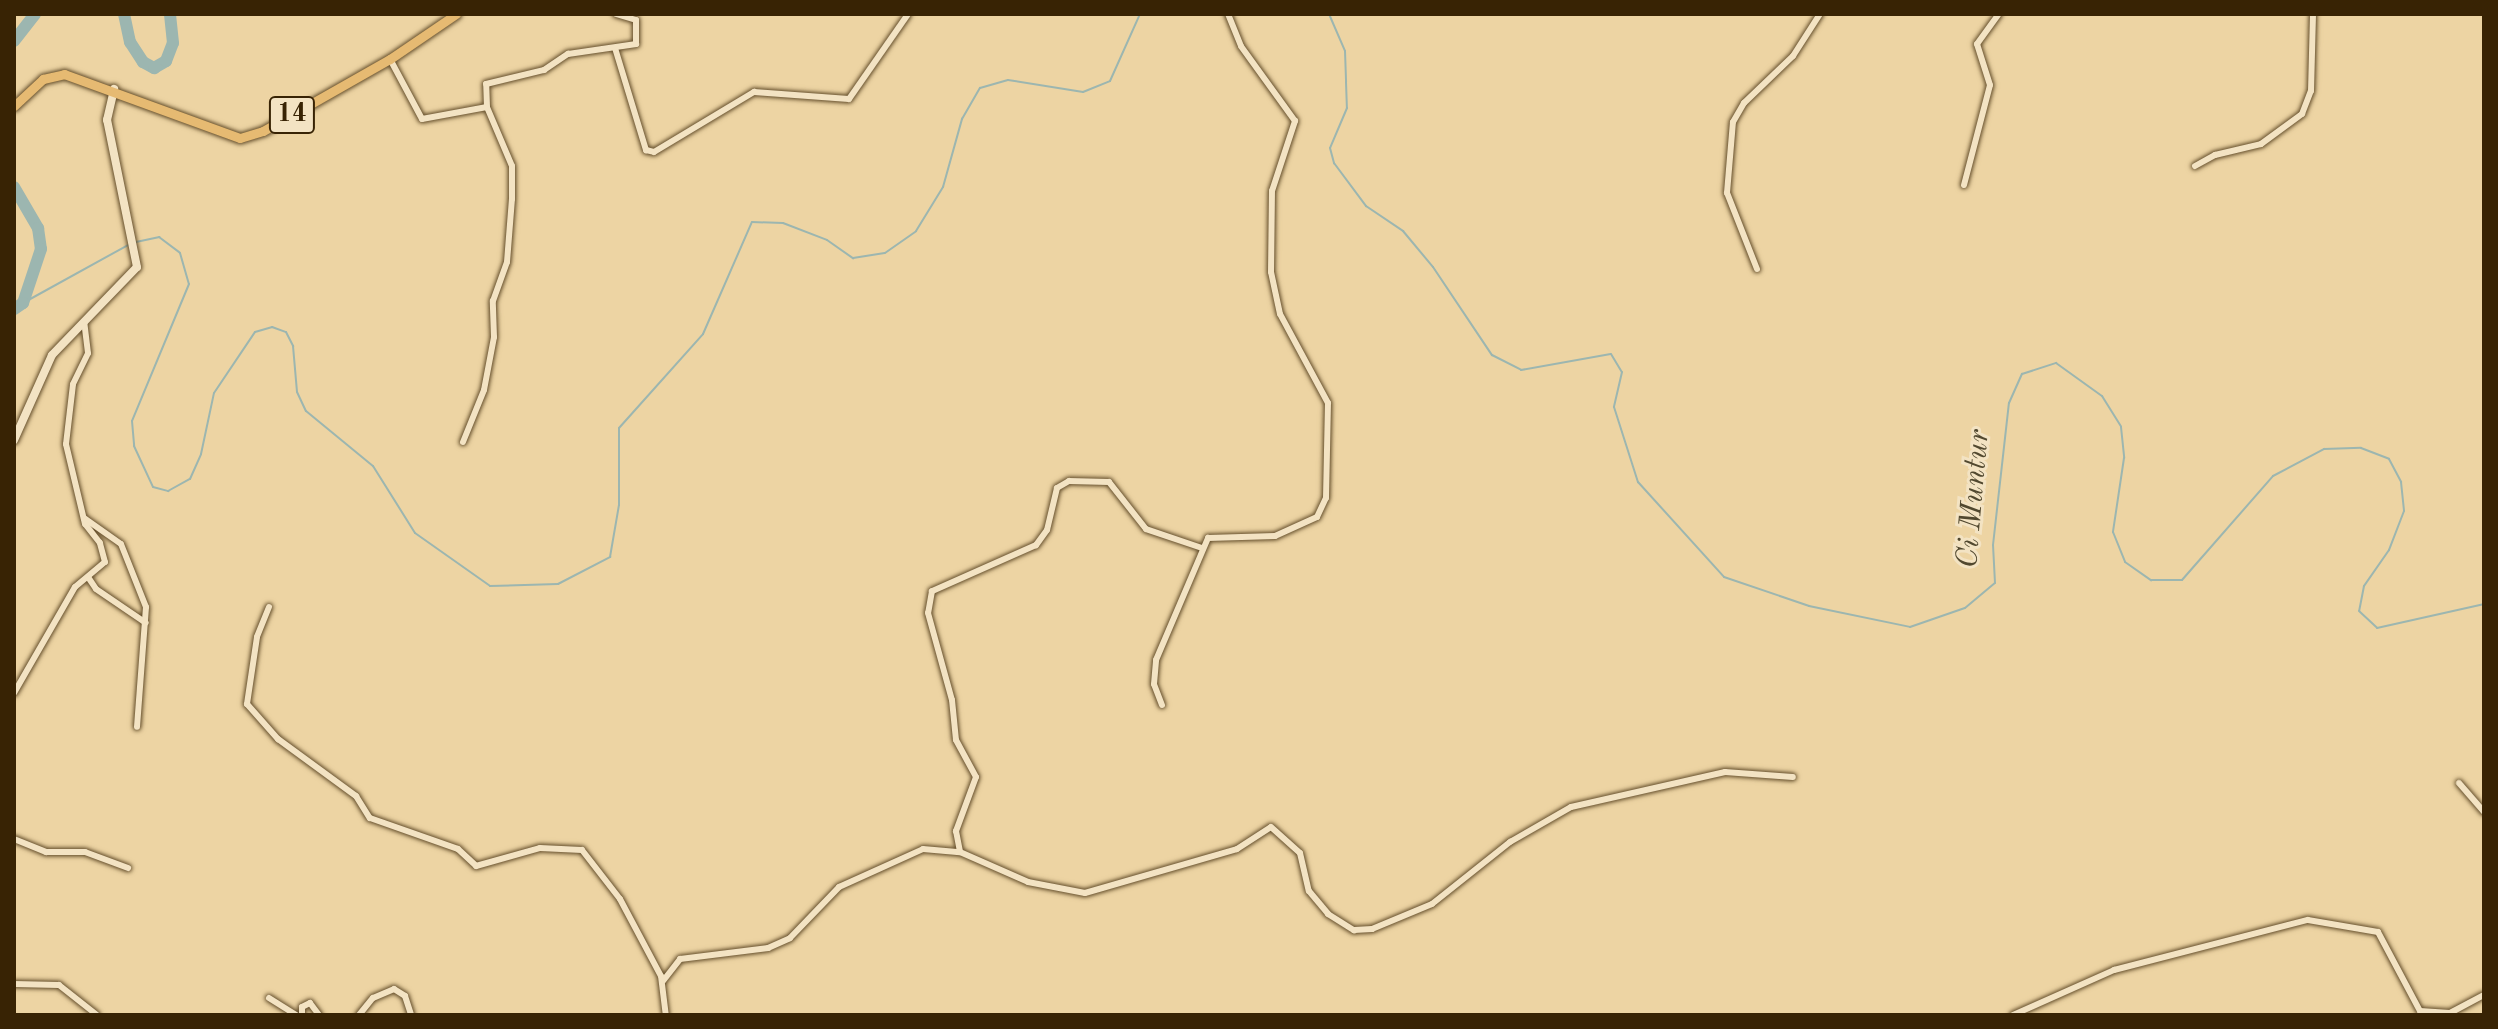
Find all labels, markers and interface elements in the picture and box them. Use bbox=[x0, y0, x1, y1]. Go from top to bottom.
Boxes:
road number: 14 bbox=[268, 93, 316, 137]
water label: Ci Muntur bbox=[1950, 428, 1998, 570]

